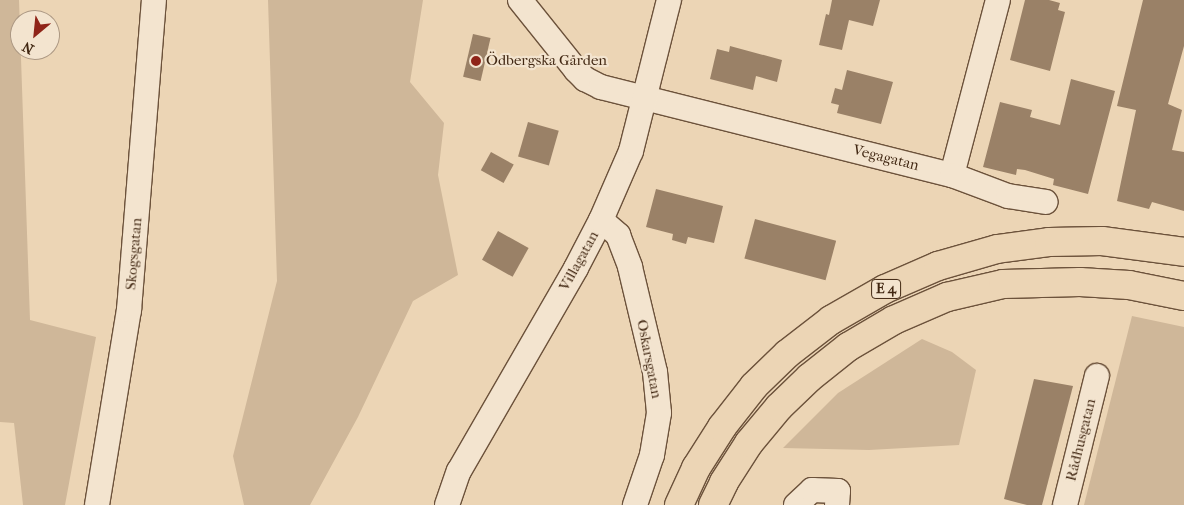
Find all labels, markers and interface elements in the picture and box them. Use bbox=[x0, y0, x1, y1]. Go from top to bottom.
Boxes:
north arrow bbox=[10, 10, 60, 60]
text: N bbox=[20, 38, 37, 58]
place label: Ödbergska Gården bbox=[486, 52, 607, 70]
marker: Ödbergska Gården bbox=[470, 55, 482, 67]
street label: Vegagatan bbox=[851, 141, 921, 175]
street label: Skogsgatan bbox=[122, 217, 146, 291]
street label: Villagatan bbox=[555, 228, 603, 294]
road number: E 4 bbox=[871, 278, 901, 300]
street label: Oskarsgatan bbox=[633, 318, 665, 400]
street label: Rådhusgatan bbox=[1062, 397, 1100, 483]

